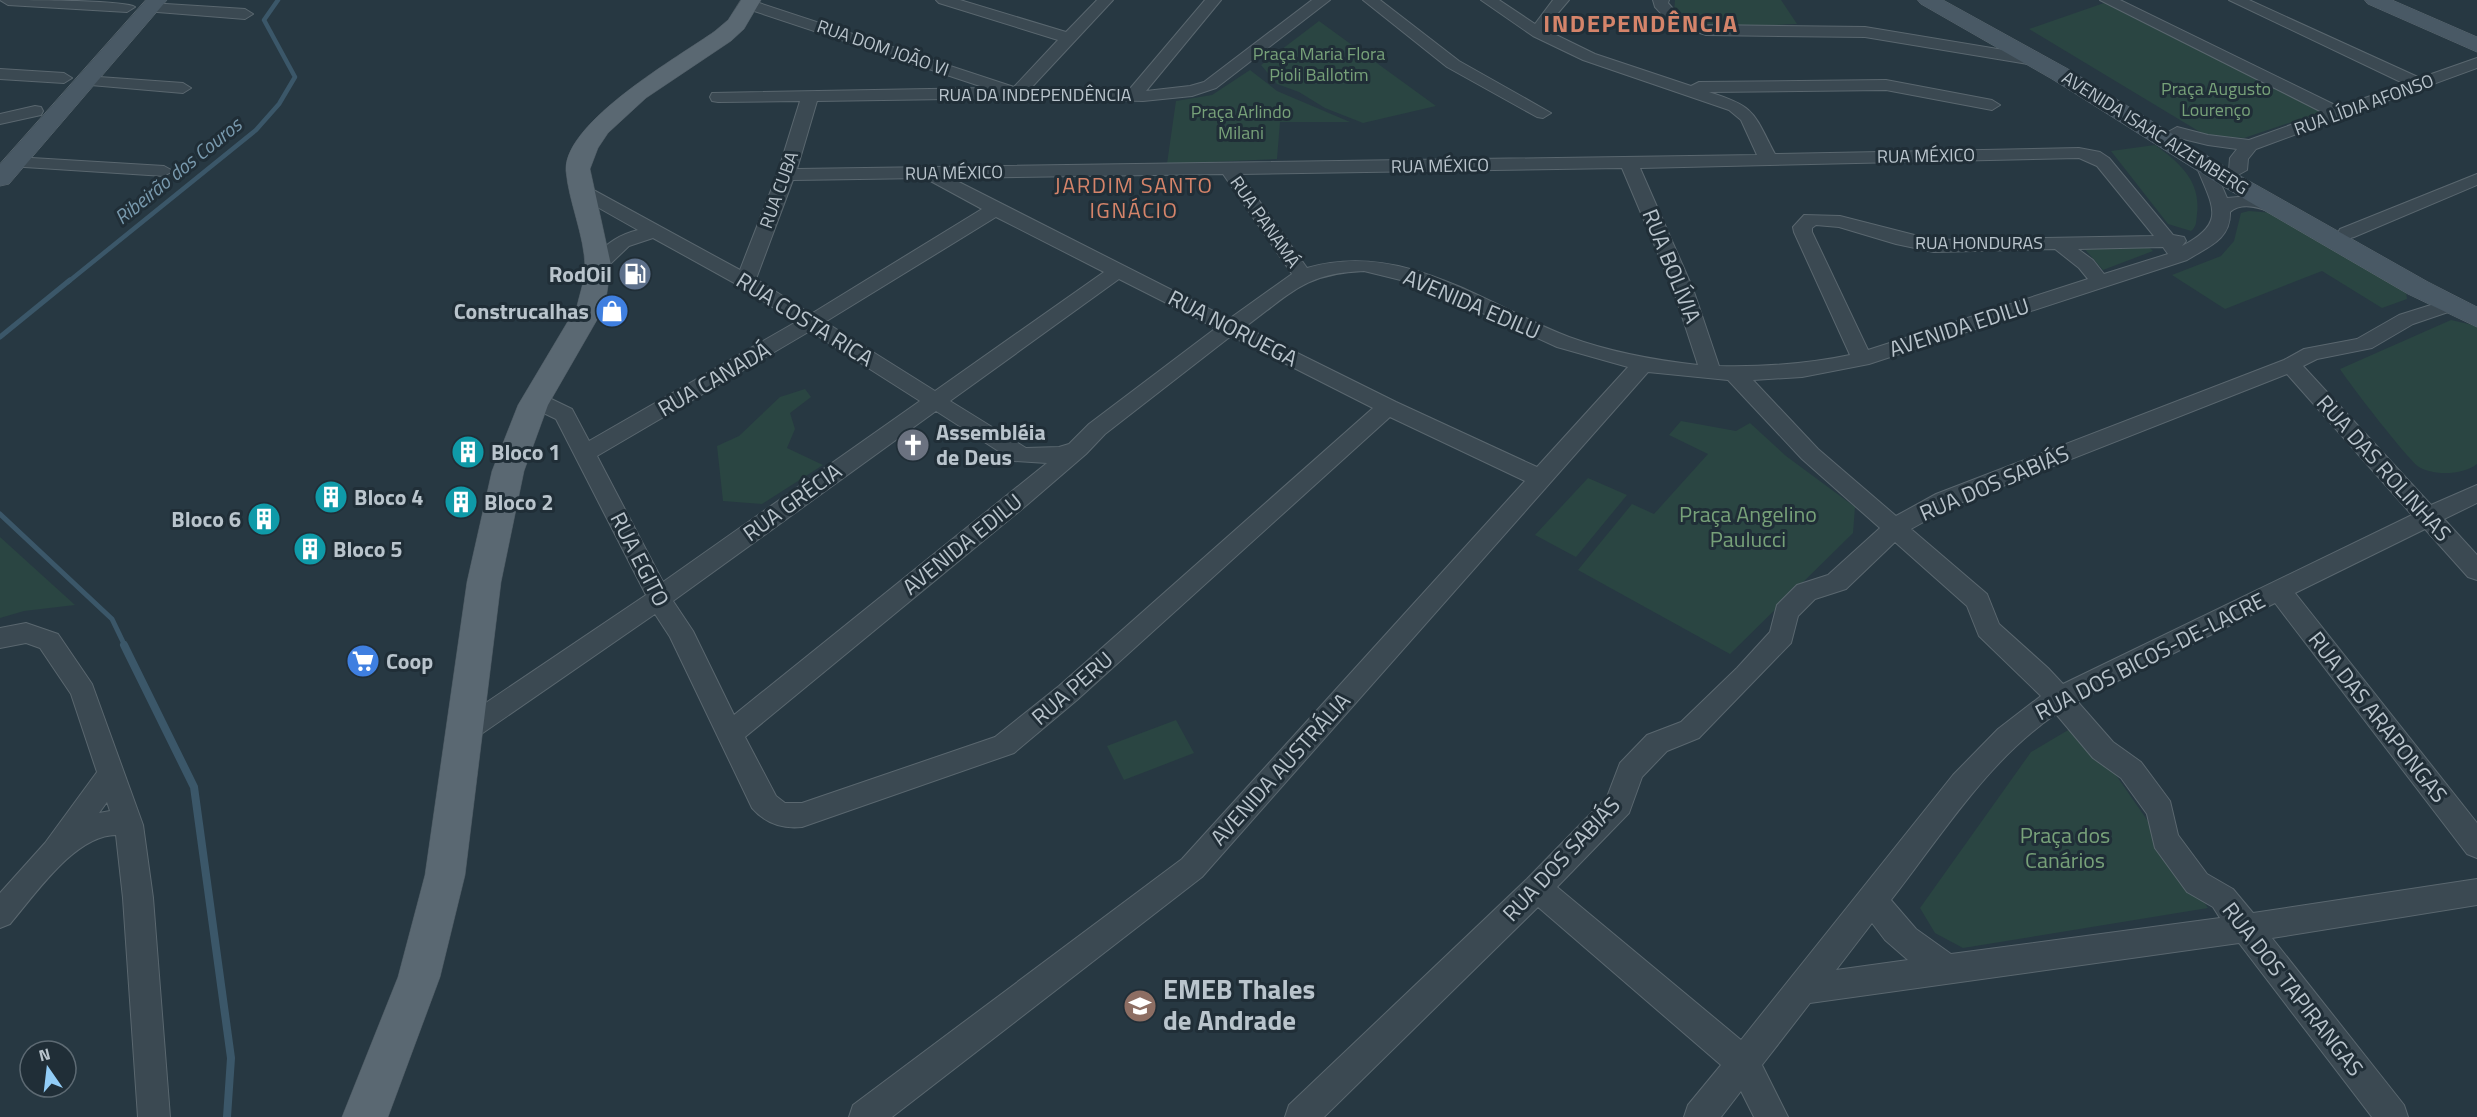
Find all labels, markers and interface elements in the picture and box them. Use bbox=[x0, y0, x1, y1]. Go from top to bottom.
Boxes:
district label: INDEPENDÊNCIA bbox=[1543, 5, 1739, 41]
street label: RUA DOM JOÃO VI bbox=[814, 12, 953, 83]
park label: Praça Maria Flora Pioli Ballotim bbox=[1253, 40, 1385, 88]
street label: AVENIDA ISAAC AIZEMBERG bbox=[2057, 64, 2254, 201]
street label: RUA LÍDIA AFONSO bbox=[2290, 67, 2437, 142]
park label: Praça Augusto Lourenço bbox=[2161, 75, 2271, 123]
street label: RUA DA INDEPENDÊNCIA bbox=[939, 81, 1132, 108]
park label: Praça Arlindo Milani bbox=[1191, 98, 1291, 146]
water label: Ribeirão dos Couros bbox=[107, 109, 249, 232]
street label: RUA MÉXICO bbox=[1877, 141, 1975, 170]
street label: RUA CUBA bbox=[752, 147, 805, 232]
street label: RUA MÉXICO bbox=[1391, 151, 1489, 180]
street label: RUA MÉXICO bbox=[905, 158, 1003, 187]
district label: JARDIM SANTO IGNÁCIO bbox=[1054, 168, 1214, 227]
street label: RUA PANAMÁ bbox=[1224, 170, 1307, 273]
street label: RUA BOLÍVIA bbox=[1634, 204, 1710, 328]
street label: RUA HONDURAS bbox=[1915, 229, 2043, 256]
fuel station icon: RodOil bbox=[617, 256, 653, 292]
place label: RodOil bbox=[549, 257, 612, 291]
street label: AVENIDA EDILU bbox=[1398, 260, 1546, 348]
street label: RUA COSTA RICA bbox=[730, 263, 880, 375]
street label: RUA NORUEGA bbox=[1162, 281, 1304, 375]
street label: AVENIDA EDILU bbox=[1884, 288, 2034, 366]
shop icon: Construcalhas bbox=[594, 293, 630, 329]
place label: Construcalhas bbox=[454, 294, 589, 328]
street label: RUA CANADÁ bbox=[651, 333, 777, 425]
street label: RUA DAS ROLINHAS bbox=[2309, 387, 2459, 549]
place label: Assembléia de Deus bbox=[936, 415, 1046, 474]
church icon: Assembléia de Deus bbox=[895, 427, 931, 463]
building icon: Bloco 1 bbox=[450, 434, 486, 470]
place label: Bloco 1 bbox=[491, 435, 561, 469]
street label: RUA DOS SABIÁS bbox=[1914, 436, 2074, 530]
street label: RUA GRÉCIA bbox=[735, 454, 849, 550]
building icon: Bloco 4 bbox=[313, 479, 349, 515]
place label: Bloco 4 bbox=[354, 480, 424, 514]
building icon: Bloco 2 bbox=[443, 484, 479, 520]
place label: Bloco 2 bbox=[484, 485, 554, 519]
street label: AVENIDA EDILU bbox=[895, 485, 1029, 603]
park label: Praça Angelino Paulucci bbox=[1679, 497, 1817, 556]
building icon: Bloco 6 bbox=[246, 501, 282, 537]
place label: Bloco 6 bbox=[171, 502, 241, 536]
street label: RUA EGITO bbox=[602, 506, 678, 612]
building icon: Bloco 5 bbox=[292, 531, 328, 567]
place label: Bloco 5 bbox=[333, 532, 403, 566]
street label: RUA DOS BICOS-DE-LACRE bbox=[2029, 583, 2271, 729]
street label: RUA DAS ARAPONGAS bbox=[2300, 624, 2456, 810]
supermarket icon: Coop bbox=[345, 643, 381, 679]
street label: RUA PERU bbox=[1024, 643, 1120, 733]
place label: Coop bbox=[386, 644, 433, 678]
street label: AVENIDA AUSTRÁLIA bbox=[1202, 685, 1358, 853]
street label: RUA DOS SABIÁS bbox=[1494, 789, 1628, 929]
park label: Praça dos Canários bbox=[2020, 818, 2110, 877]
street label: RUA DOS TAPIRANGAS bbox=[2214, 895, 2372, 1083]
place label: EMEB Thales de Andrade bbox=[1163, 968, 1315, 1040]
school or university icon: EMEB Thales de Andrade bbox=[1122, 988, 1158, 1024]
north arrow bbox=[18, 1039, 78, 1099]
text: N bbox=[36, 1041, 53, 1067]

